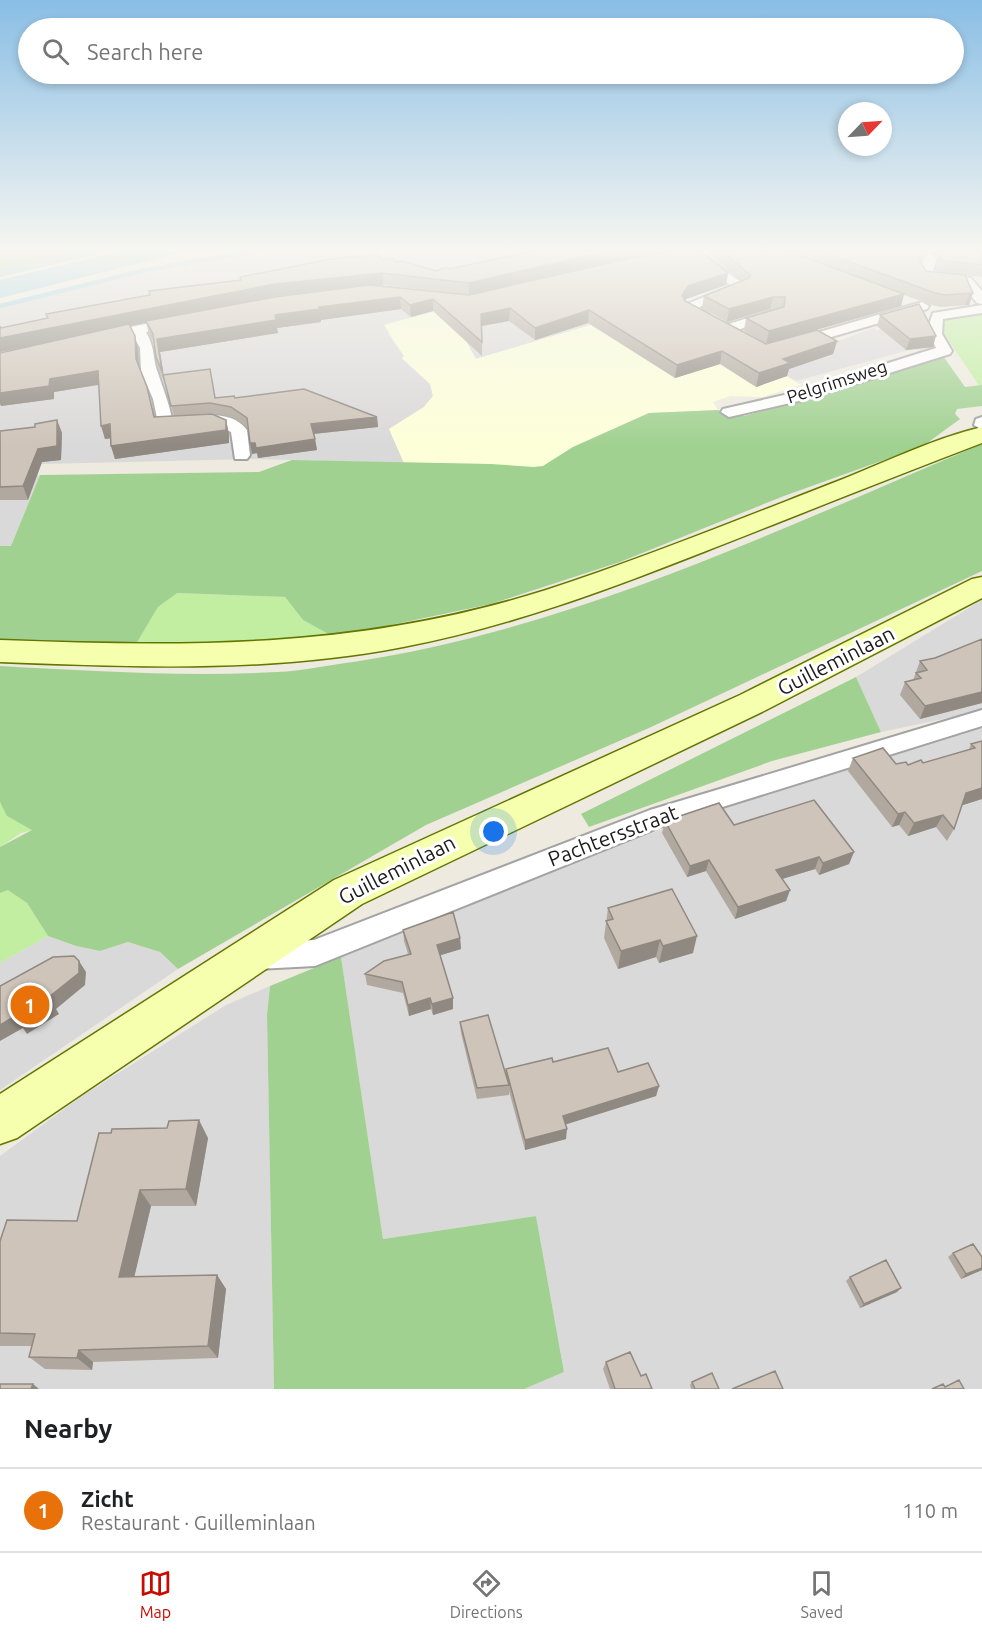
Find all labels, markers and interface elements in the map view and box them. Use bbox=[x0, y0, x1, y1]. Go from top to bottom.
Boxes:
search box bbox=[18, 18, 964, 84]
icon: search bbox=[39, 35, 72, 68]
text: Search here bbox=[87, 39, 203, 64]
north arrow bbox=[838, 102, 892, 156]
street label: Pelgrimsweg bbox=[784, 355, 889, 407]
street label: Guilleminlaan bbox=[773, 620, 898, 700]
street label: Pachtersstraat bbox=[544, 799, 681, 871]
your location bbox=[479, 817, 508, 846]
street label: Guilleminlaan bbox=[334, 829, 459, 909]
pin: 1 bbox=[10, 982, 50, 1028]
text: Nearby bbox=[24, 1414, 112, 1443]
text: Zicht bbox=[81, 1486, 134, 1511]
text: 1 bbox=[38, 1499, 49, 1522]
text: 110 m bbox=[902, 1499, 958, 1522]
text: Restaurant · Guilleminlaan bbox=[81, 1511, 316, 1534]
tab: Map bbox=[139, 1567, 172, 1621]
tab: Directions bbox=[450, 1567, 523, 1621]
tab: Saved bbox=[801, 1567, 843, 1621]

